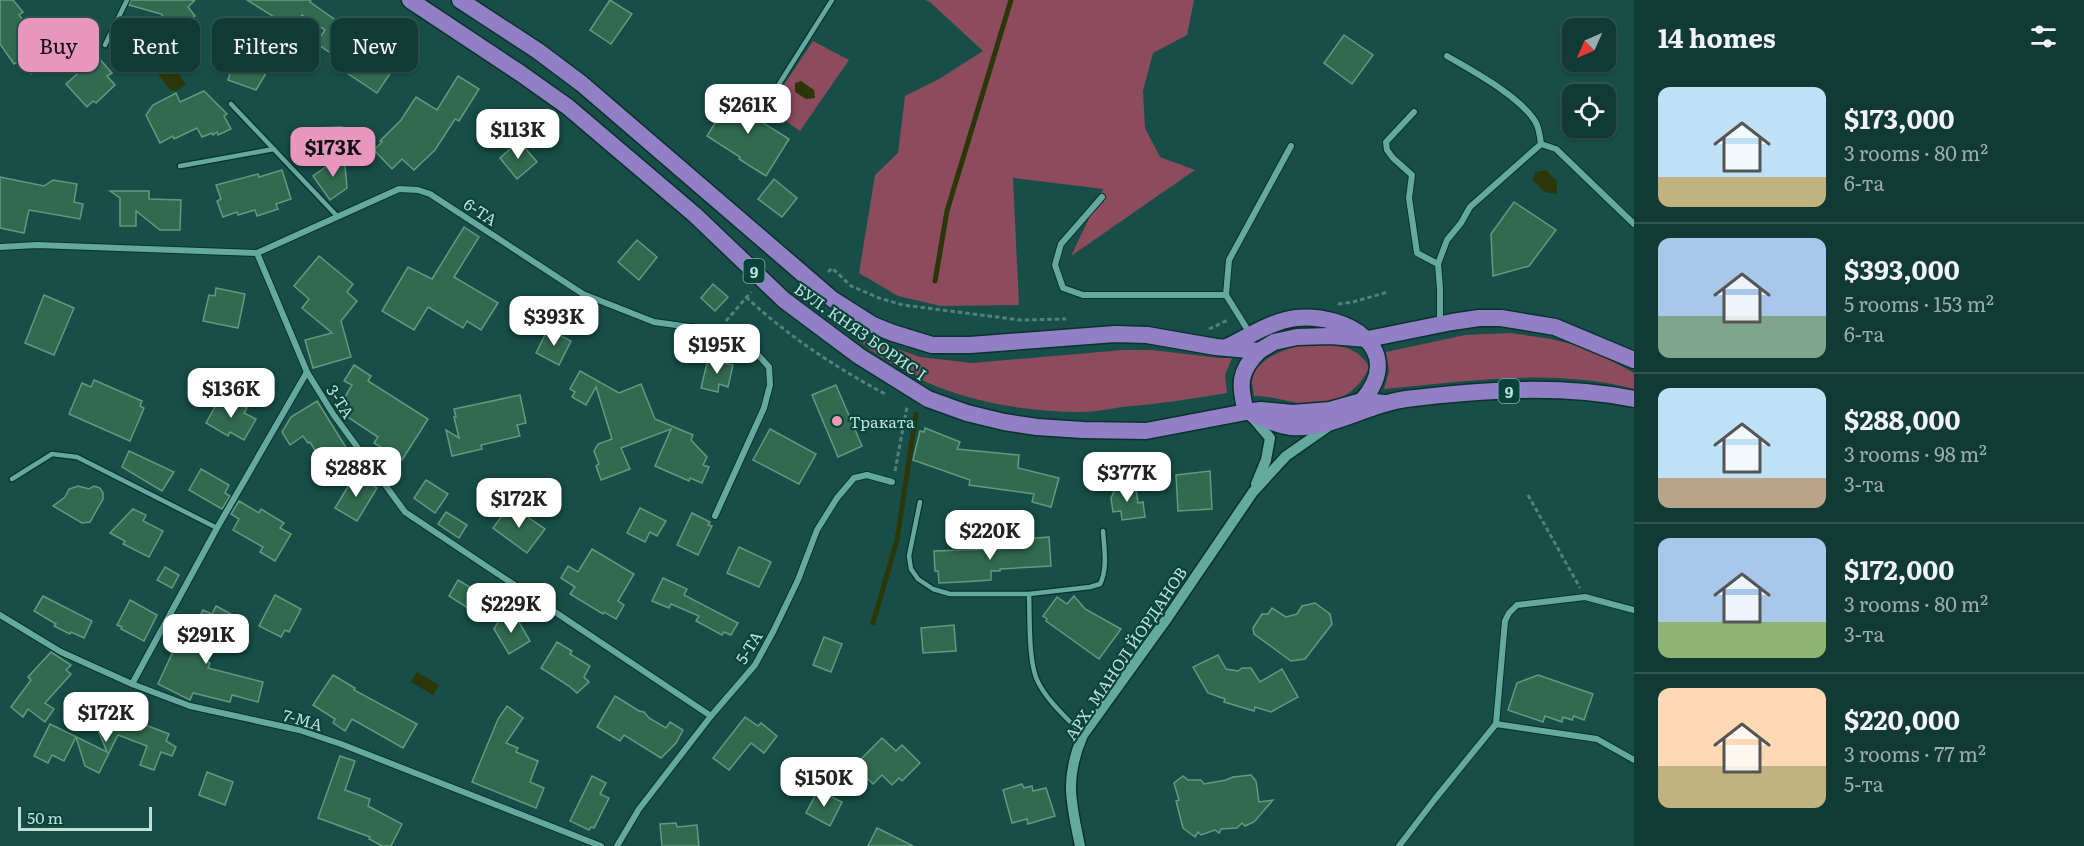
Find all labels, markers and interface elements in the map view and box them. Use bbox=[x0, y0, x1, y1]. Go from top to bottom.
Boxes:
text: 14 homes bbox=[1658, 17, 1776, 56]
chip: Buy bbox=[18, 18, 99, 72]
chip: Rent bbox=[111, 18, 200, 72]
chip: Filters bbox=[212, 18, 319, 72]
chip: New bbox=[331, 18, 418, 72]
north arrow bbox=[1562, 18, 1616, 72]
map controls bbox=[1562, 18, 1616, 138]
icon: filters bbox=[2027, 20, 2060, 53]
pin: $261K bbox=[706, 84, 790, 135]
button: locate bbox=[1562, 84, 1616, 138]
text: $261K bbox=[719, 88, 777, 118]
text: $173,000 bbox=[1844, 98, 1954, 137]
pin: $113K bbox=[476, 109, 560, 160]
icon: home bbox=[1706, 111, 1778, 183]
text: $113K bbox=[490, 113, 546, 143]
pin: $173K bbox=[291, 127, 375, 178]
text: $173K bbox=[304, 131, 362, 161]
text: 3 rooms · 80 m² bbox=[1844, 137, 1988, 167]
text: 6-та bbox=[1844, 167, 1884, 197]
street label: 6-ТА bbox=[460, 191, 503, 231]
text: $393,000 bbox=[1844, 249, 1960, 288]
road number: 9 bbox=[744, 259, 764, 283]
icon: home bbox=[1706, 262, 1778, 334]
street label: БУЛ. КНЯЗ БОРИС I bbox=[790, 276, 932, 386]
text: 5 rooms · 153 m² bbox=[1844, 288, 1994, 318]
pin: $393K bbox=[512, 296, 596, 347]
text: $393K bbox=[523, 300, 585, 330]
text: 6-та bbox=[1844, 318, 1884, 348]
pin: $195K bbox=[675, 324, 759, 375]
text: $195K bbox=[688, 328, 746, 358]
pin: $136K bbox=[189, 368, 273, 419]
text: $136K bbox=[202, 372, 260, 402]
road number: 9 bbox=[1498, 379, 1520, 403]
street label: 3-ТА bbox=[321, 380, 361, 423]
text: $288,000 bbox=[1844, 399, 1961, 438]
place label: Траката bbox=[849, 409, 915, 433]
icon: home bbox=[1706, 412, 1778, 484]
marker: Траката bbox=[830, 414, 844, 428]
text: 3 rooms · 98 m² bbox=[1844, 438, 1987, 468]
pin: $288K bbox=[314, 447, 398, 498]
text: $288K bbox=[325, 451, 387, 481]
pin: $377K bbox=[1085, 452, 1169, 503]
text: $377K bbox=[1097, 456, 1157, 486]
text: 3-та bbox=[1844, 468, 1884, 498]
pin: $172K bbox=[477, 478, 561, 529]
text: $172K bbox=[490, 482, 548, 512]
pin: $220K bbox=[948, 510, 1032, 561]
text: $220K bbox=[959, 514, 1021, 544]
text: $172,000 bbox=[1844, 549, 1954, 588]
street label: АРХ. МАНОЛ ЙОРДАНОВ bbox=[1058, 562, 1192, 744]
icon: home bbox=[1706, 562, 1778, 634]
pin: $229K bbox=[469, 583, 553, 634]
text: $229K bbox=[481, 587, 541, 617]
text: 3 rooms · 80 m² bbox=[1844, 588, 1988, 618]
pin: $291K bbox=[164, 614, 248, 665]
text: $291K bbox=[177, 618, 235, 648]
text: 3-та bbox=[1844, 618, 1884, 648]
street label: 5-ТА bbox=[729, 626, 768, 668]
pin: $172K bbox=[64, 692, 148, 743]
text: $172K bbox=[77, 696, 135, 726]
text: $220,000 bbox=[1844, 699, 1960, 738]
street label: 7-МА bbox=[280, 702, 326, 736]
icon: home bbox=[1706, 712, 1778, 784]
text: 3 rooms · 77 m² bbox=[1844, 738, 1986, 768]
pin: $150K bbox=[782, 757, 866, 808]
text: $150K bbox=[794, 761, 854, 791]
text: 5-та bbox=[1844, 768, 1884, 798]
scale bar bbox=[18, 804, 152, 832]
text: 50 m bbox=[27, 805, 63, 829]

